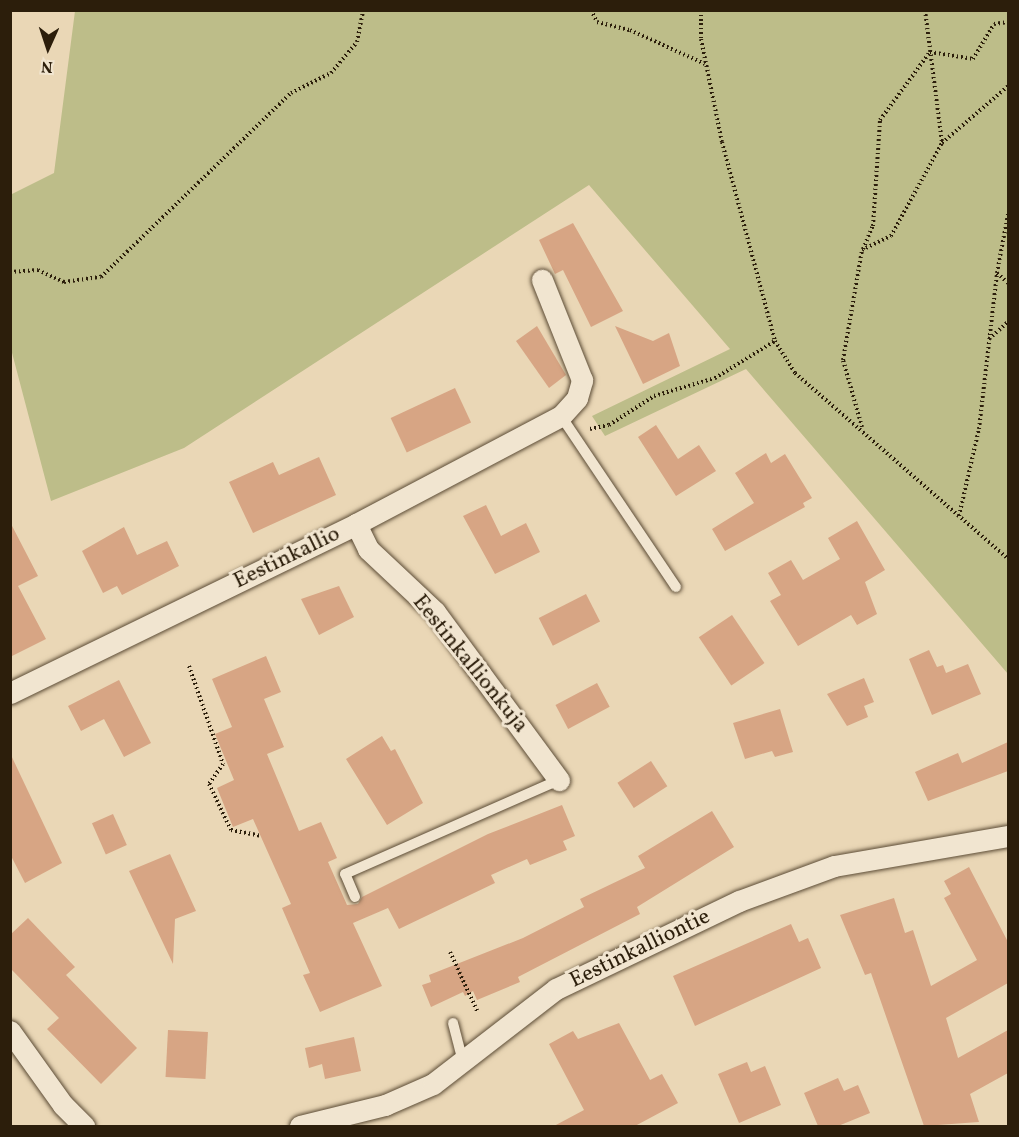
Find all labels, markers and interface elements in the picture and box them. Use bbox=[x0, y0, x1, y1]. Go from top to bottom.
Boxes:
north arrow bbox=[18, 18, 78, 78]
text: N bbox=[41, 55, 53, 77]
street label: Eestinkallio bbox=[230, 521, 344, 595]
street label: Eestinkallionkuja bbox=[406, 590, 534, 738]
street label: Eestinkalliontie bbox=[566, 904, 714, 994]

